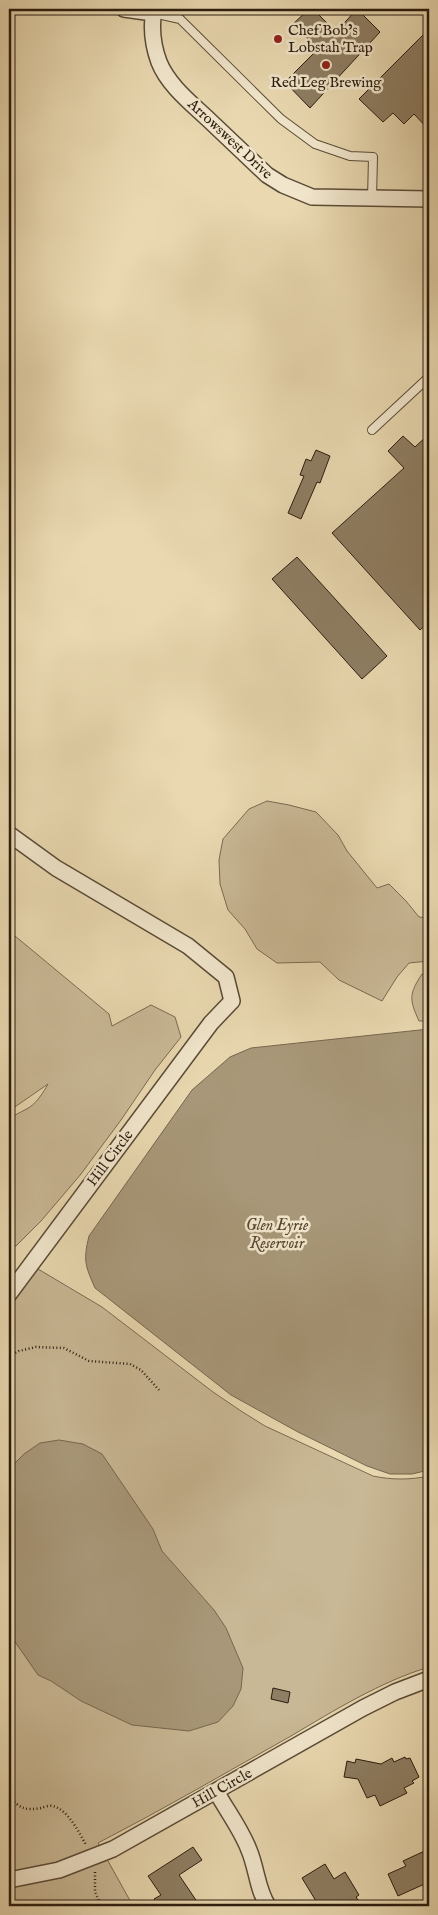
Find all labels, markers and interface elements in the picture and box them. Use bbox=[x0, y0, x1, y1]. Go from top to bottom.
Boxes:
place label: Chef Bob’s Lobstah Trap bbox=[288, 21, 373, 57]
marker: Chef Bob’s Lobstah Trap bbox=[272, 33, 284, 45]
marker: Red Leg Brewing bbox=[320, 59, 332, 71]
place label: Red Leg Brewing bbox=[271, 73, 382, 92]
street label: Arrowswest Drive bbox=[183, 94, 277, 183]
street label: Hill Circle bbox=[83, 1126, 137, 1190]
water label: Glen Eyrie Reservoir bbox=[246, 1216, 309, 1254]
street label: Hill Circle bbox=[189, 1764, 256, 1812]

